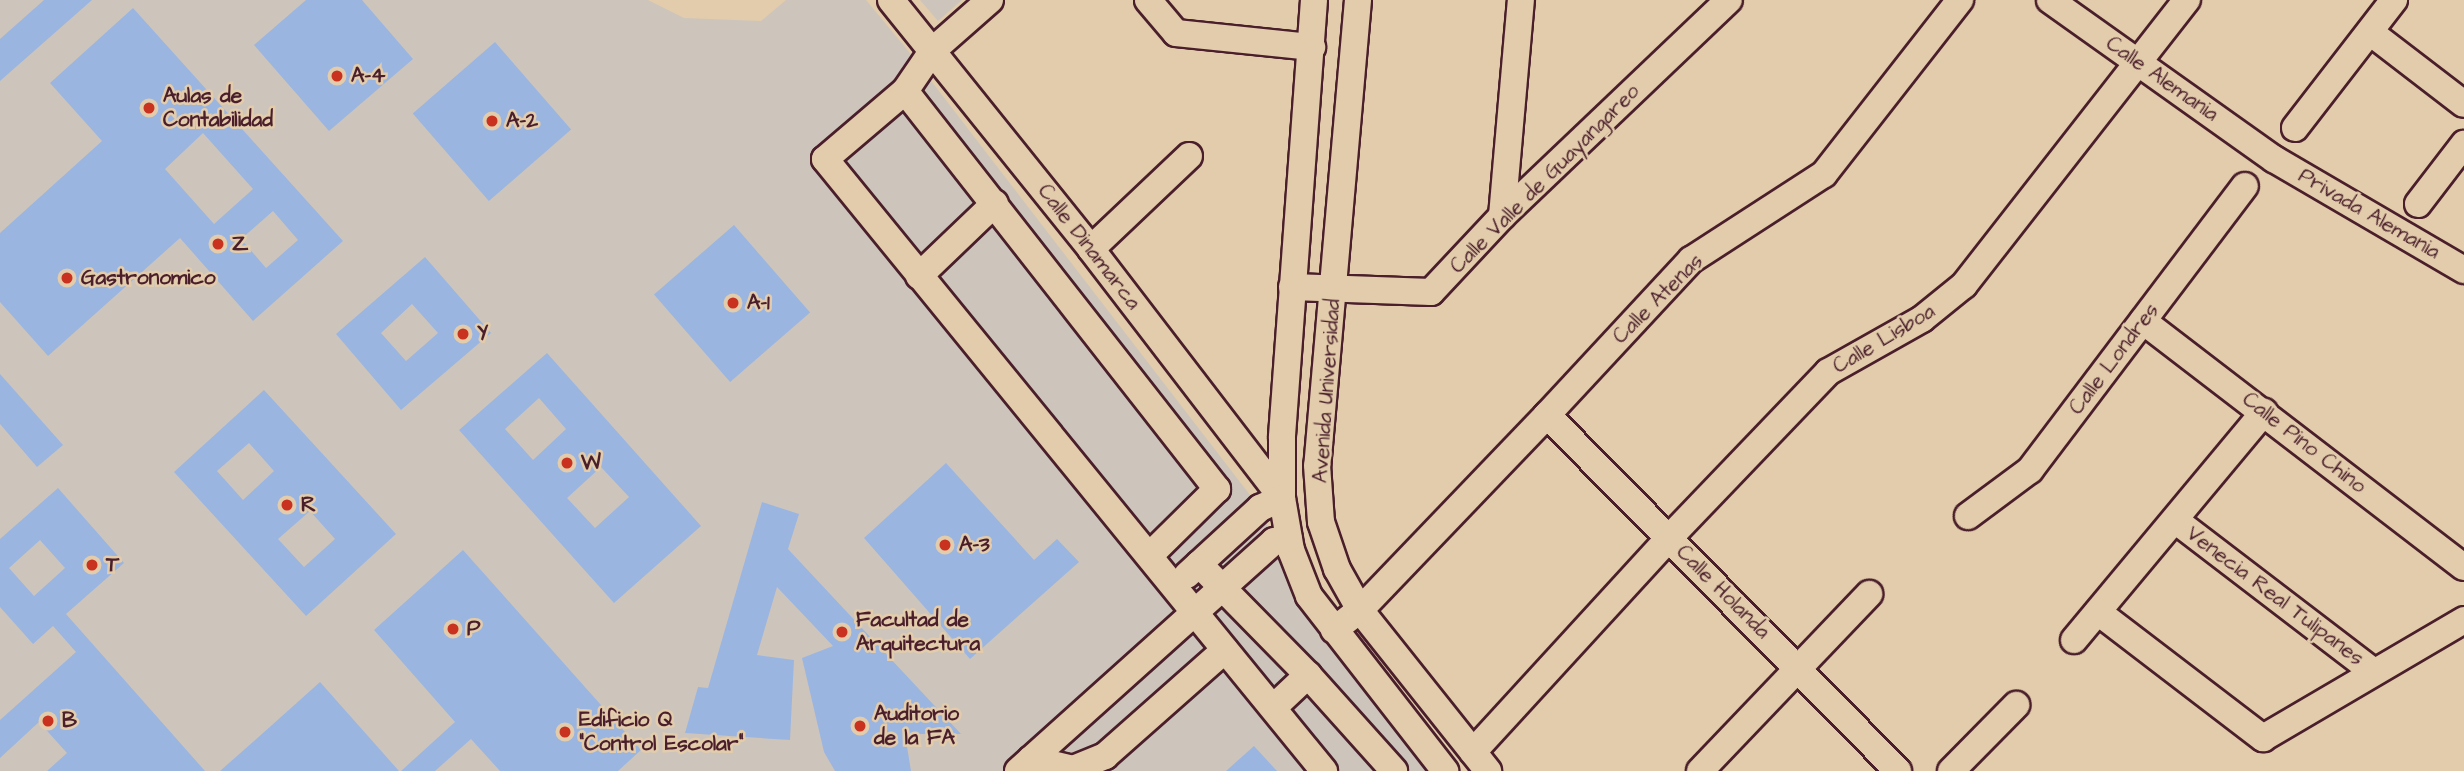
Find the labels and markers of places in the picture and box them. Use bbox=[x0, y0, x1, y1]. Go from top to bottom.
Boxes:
place label: A-4 bbox=[351, 63, 385, 89]
marker: A-4 bbox=[329, 68, 345, 84]
place label: Aulas de Contabilidad bbox=[163, 83, 273, 133]
marker: Aulas de Contabilidad bbox=[141, 100, 157, 116]
place label: A-2 bbox=[506, 108, 538, 134]
marker: A-2 bbox=[484, 113, 500, 129]
place label: Z bbox=[232, 231, 248, 257]
marker: Z bbox=[210, 236, 226, 252]
place label: Gastronomico bbox=[81, 265, 216, 291]
marker: Gastronomico bbox=[59, 270, 75, 286]
place label: A-1 bbox=[747, 290, 770, 316]
marker: A-1 bbox=[725, 295, 741, 311]
place label: Y bbox=[477, 321, 488, 347]
marker: Y bbox=[455, 326, 471, 342]
place label: W bbox=[581, 450, 601, 476]
marker: W bbox=[559, 455, 575, 471]
place label: R bbox=[301, 492, 316, 518]
marker: R bbox=[279, 497, 295, 513]
place label: A-3 bbox=[959, 532, 990, 558]
marker: A-3 bbox=[937, 537, 953, 553]
place label: T bbox=[106, 552, 119, 578]
marker: T bbox=[84, 557, 100, 573]
place label: Facultad de Arquitectura bbox=[856, 607, 980, 657]
place label: P bbox=[467, 616, 480, 642]
marker: P bbox=[445, 621, 461, 637]
marker: Facultad de Arquitectura bbox=[834, 624, 850, 640]
place label: Auditorio de la FA bbox=[874, 701, 959, 751]
place label: Edificio Q "Control Escolar" bbox=[579, 707, 743, 757]
place label: B bbox=[62, 708, 77, 734]
marker: B bbox=[40, 713, 56, 729]
marker: Auditorio de la FA bbox=[852, 718, 868, 734]
marker: Edificio Q "Control Escolar" bbox=[557, 724, 573, 740]

